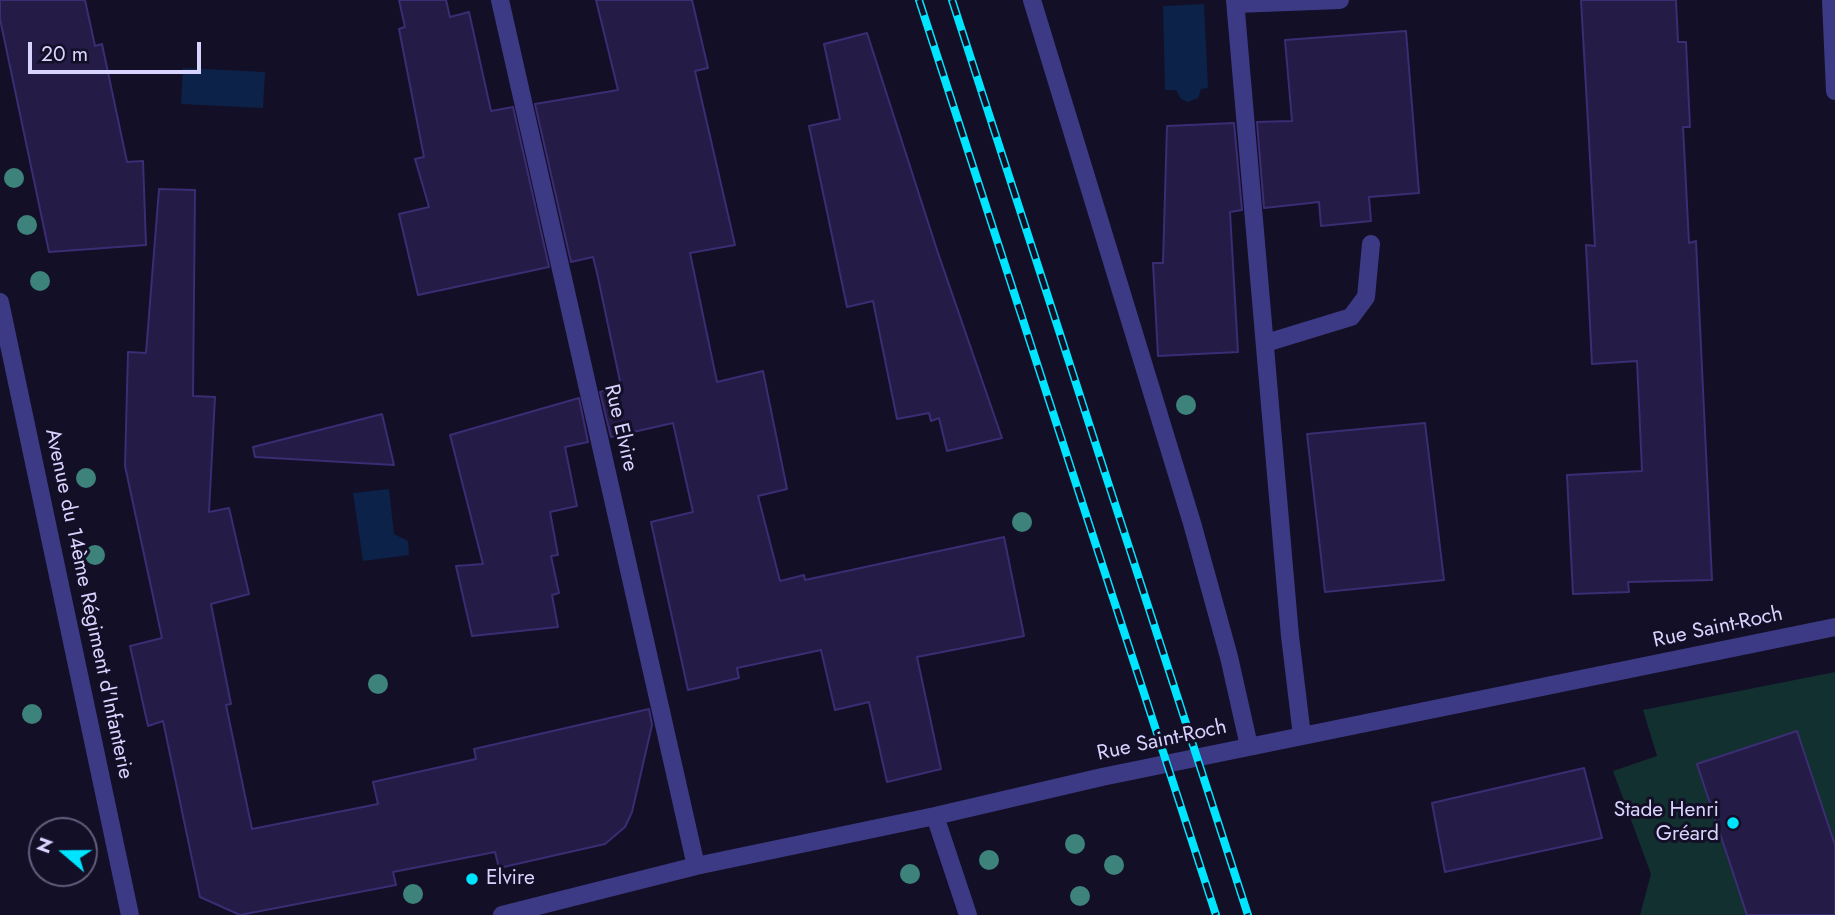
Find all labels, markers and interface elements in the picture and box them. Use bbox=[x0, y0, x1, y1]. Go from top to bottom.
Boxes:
scale bar bbox=[32, 28, 205, 72]
text: 20 m bbox=[41, 39, 88, 69]
street label: Rue Elvire bbox=[598, 382, 642, 474]
street label: Avenue du 14ème Régiment d'Infanterie bbox=[39, 427, 137, 781]
street label: Rue Saint-Roch bbox=[1651, 602, 1785, 654]
street label: Rue Saint-Roch bbox=[1095, 715, 1229, 767]
place label: Stade Henri Gréard bbox=[1614, 798, 1719, 848]
marker: Stade Henri Gréard bbox=[1725, 815, 1741, 831]
north arrow bbox=[28, 817, 98, 887]
text: N bbox=[29, 834, 60, 857]
place label: Elvire bbox=[486, 866, 535, 892]
marker: Elvire bbox=[464, 871, 480, 887]

